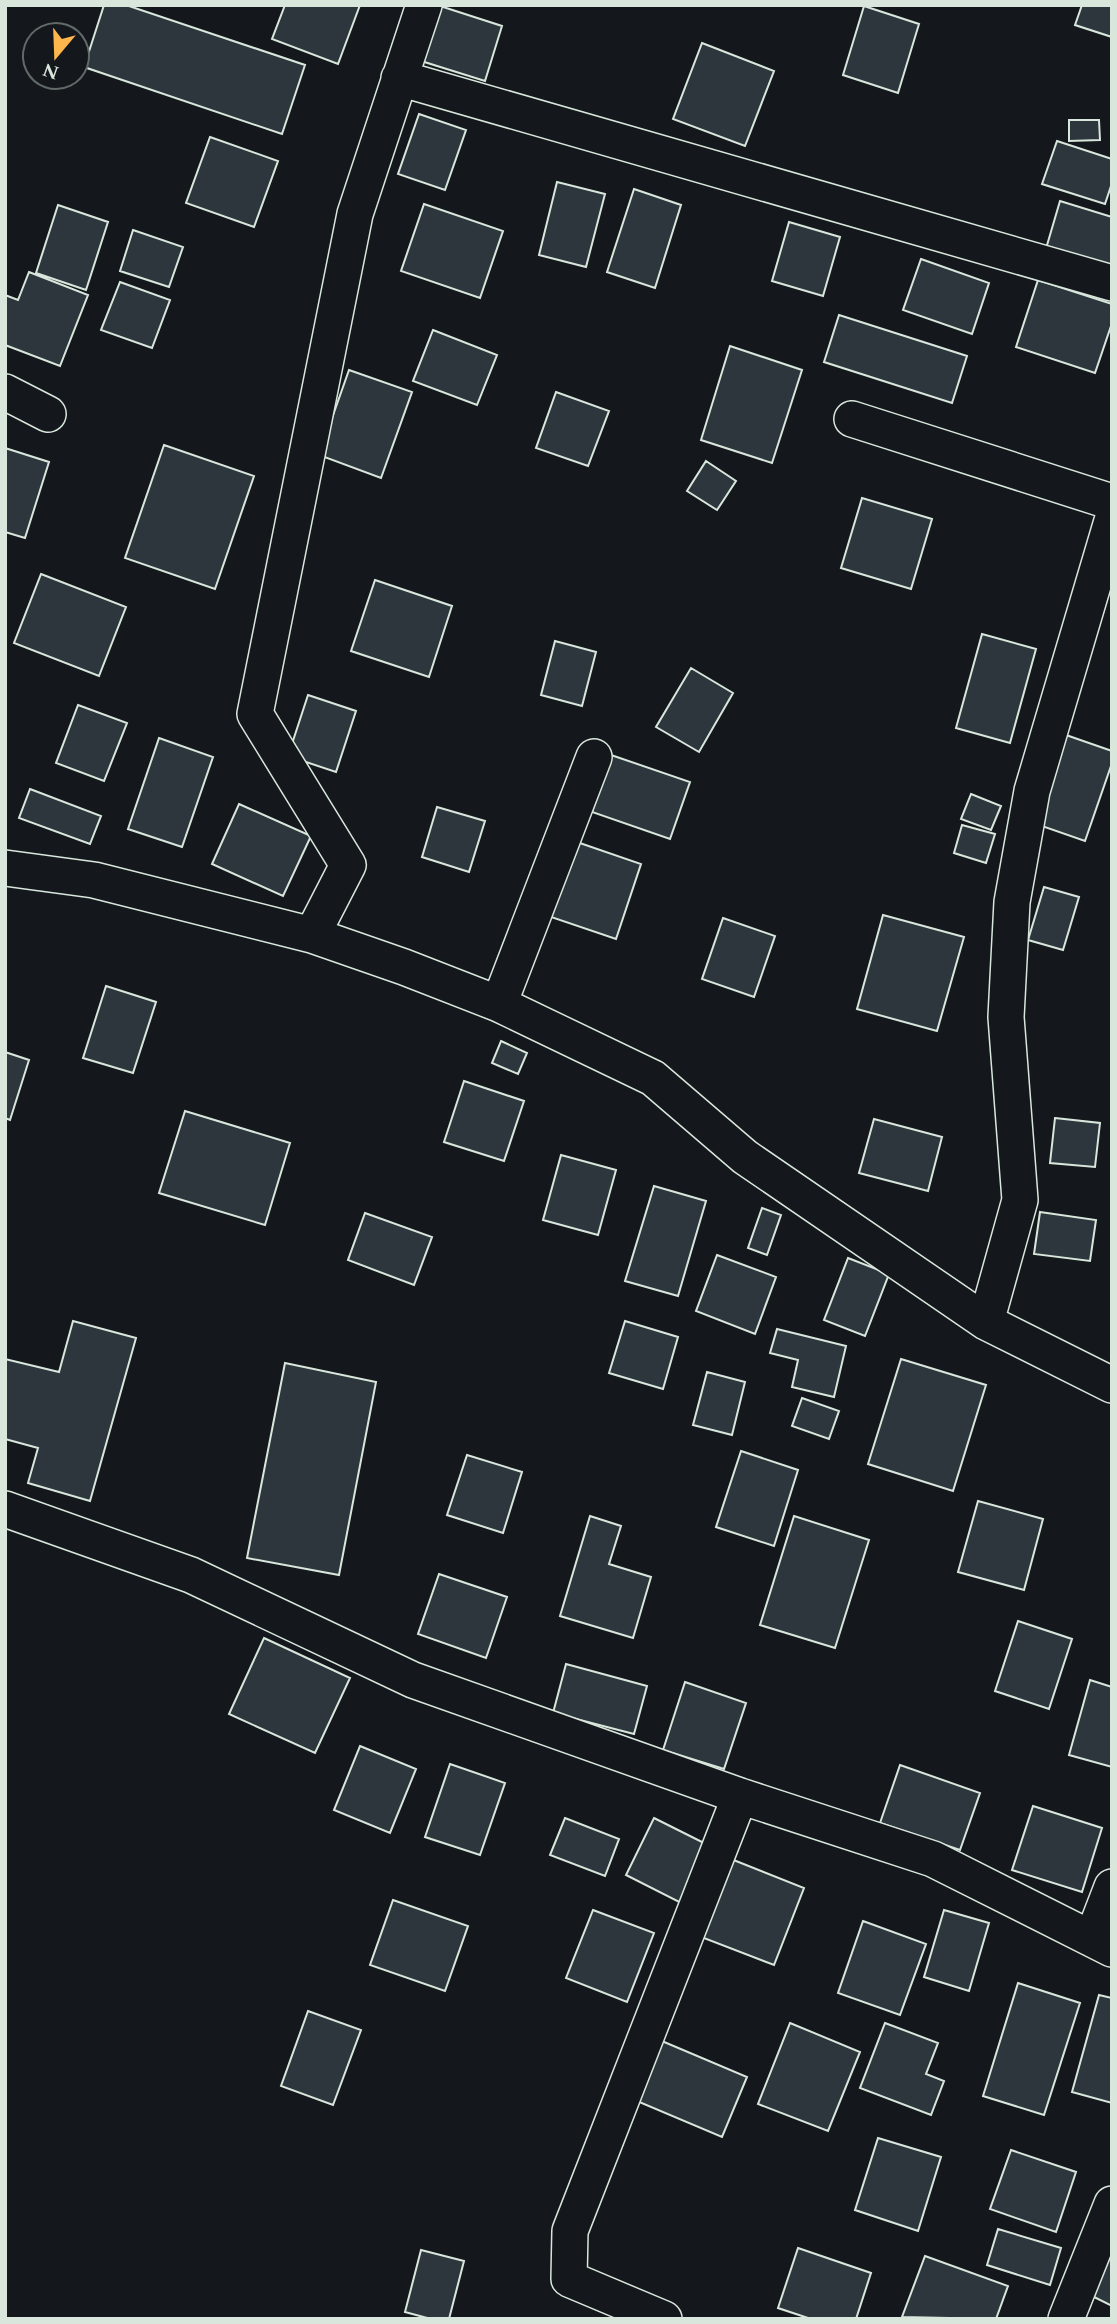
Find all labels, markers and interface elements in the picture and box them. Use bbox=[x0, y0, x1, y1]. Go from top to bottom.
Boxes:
north arrow bbox=[21, 21, 91, 91]
text: N bbox=[39, 54, 63, 87]

